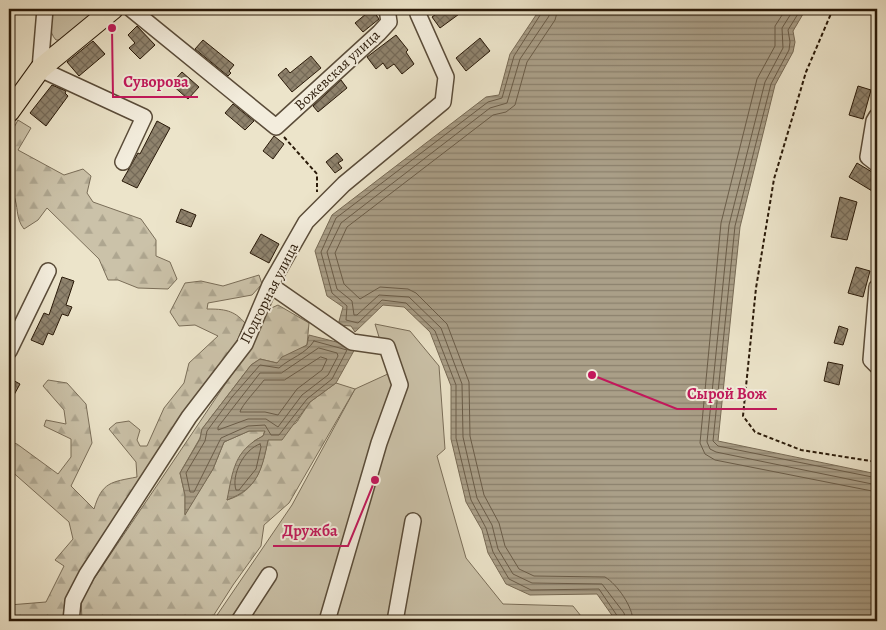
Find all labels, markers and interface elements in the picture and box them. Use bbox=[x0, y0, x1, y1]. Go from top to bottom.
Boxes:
street label: Вожевская улица bbox=[290, 25, 384, 115]
callout: Суворова bbox=[113, 66, 198, 97]
text: Суворова bbox=[123, 71, 189, 93]
street label: Подгорная улица bbox=[235, 239, 303, 347]
callout: Сырой Вож bbox=[677, 378, 777, 409]
text: Сырой Вож bbox=[687, 383, 768, 405]
callout: Дружба bbox=[273, 515, 348, 546]
text: Дружба bbox=[282, 520, 338, 542]

